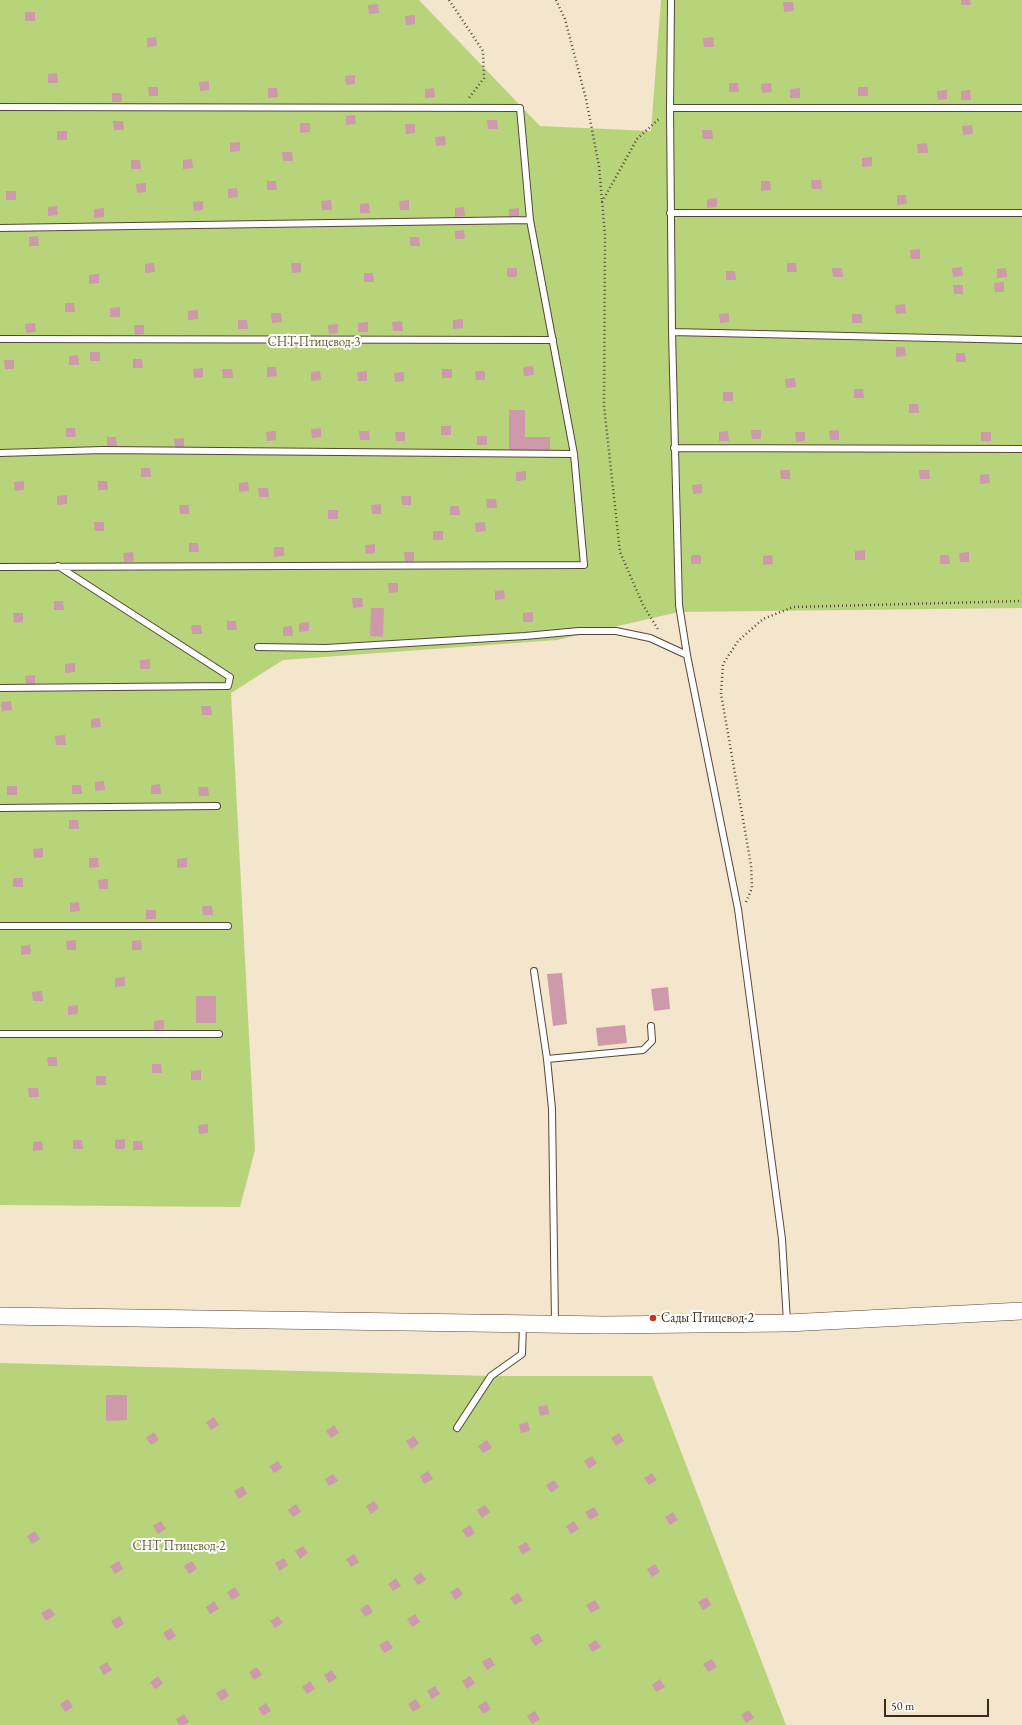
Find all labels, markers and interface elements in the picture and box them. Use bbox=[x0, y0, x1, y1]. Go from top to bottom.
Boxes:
park label: СНТ Птицевод-3 bbox=[267, 334, 361, 350]
place label: Сады Птицевод-2 bbox=[661, 1310, 754, 1326]
marker: Сады Птицевод-2 bbox=[648, 1313, 658, 1323]
park label: СНТ Птицевод-2 bbox=[132, 1538, 226, 1554]
scale bar bbox=[886, 1691, 991, 1717]
text: 50 m bbox=[891, 1698, 914, 1714]

